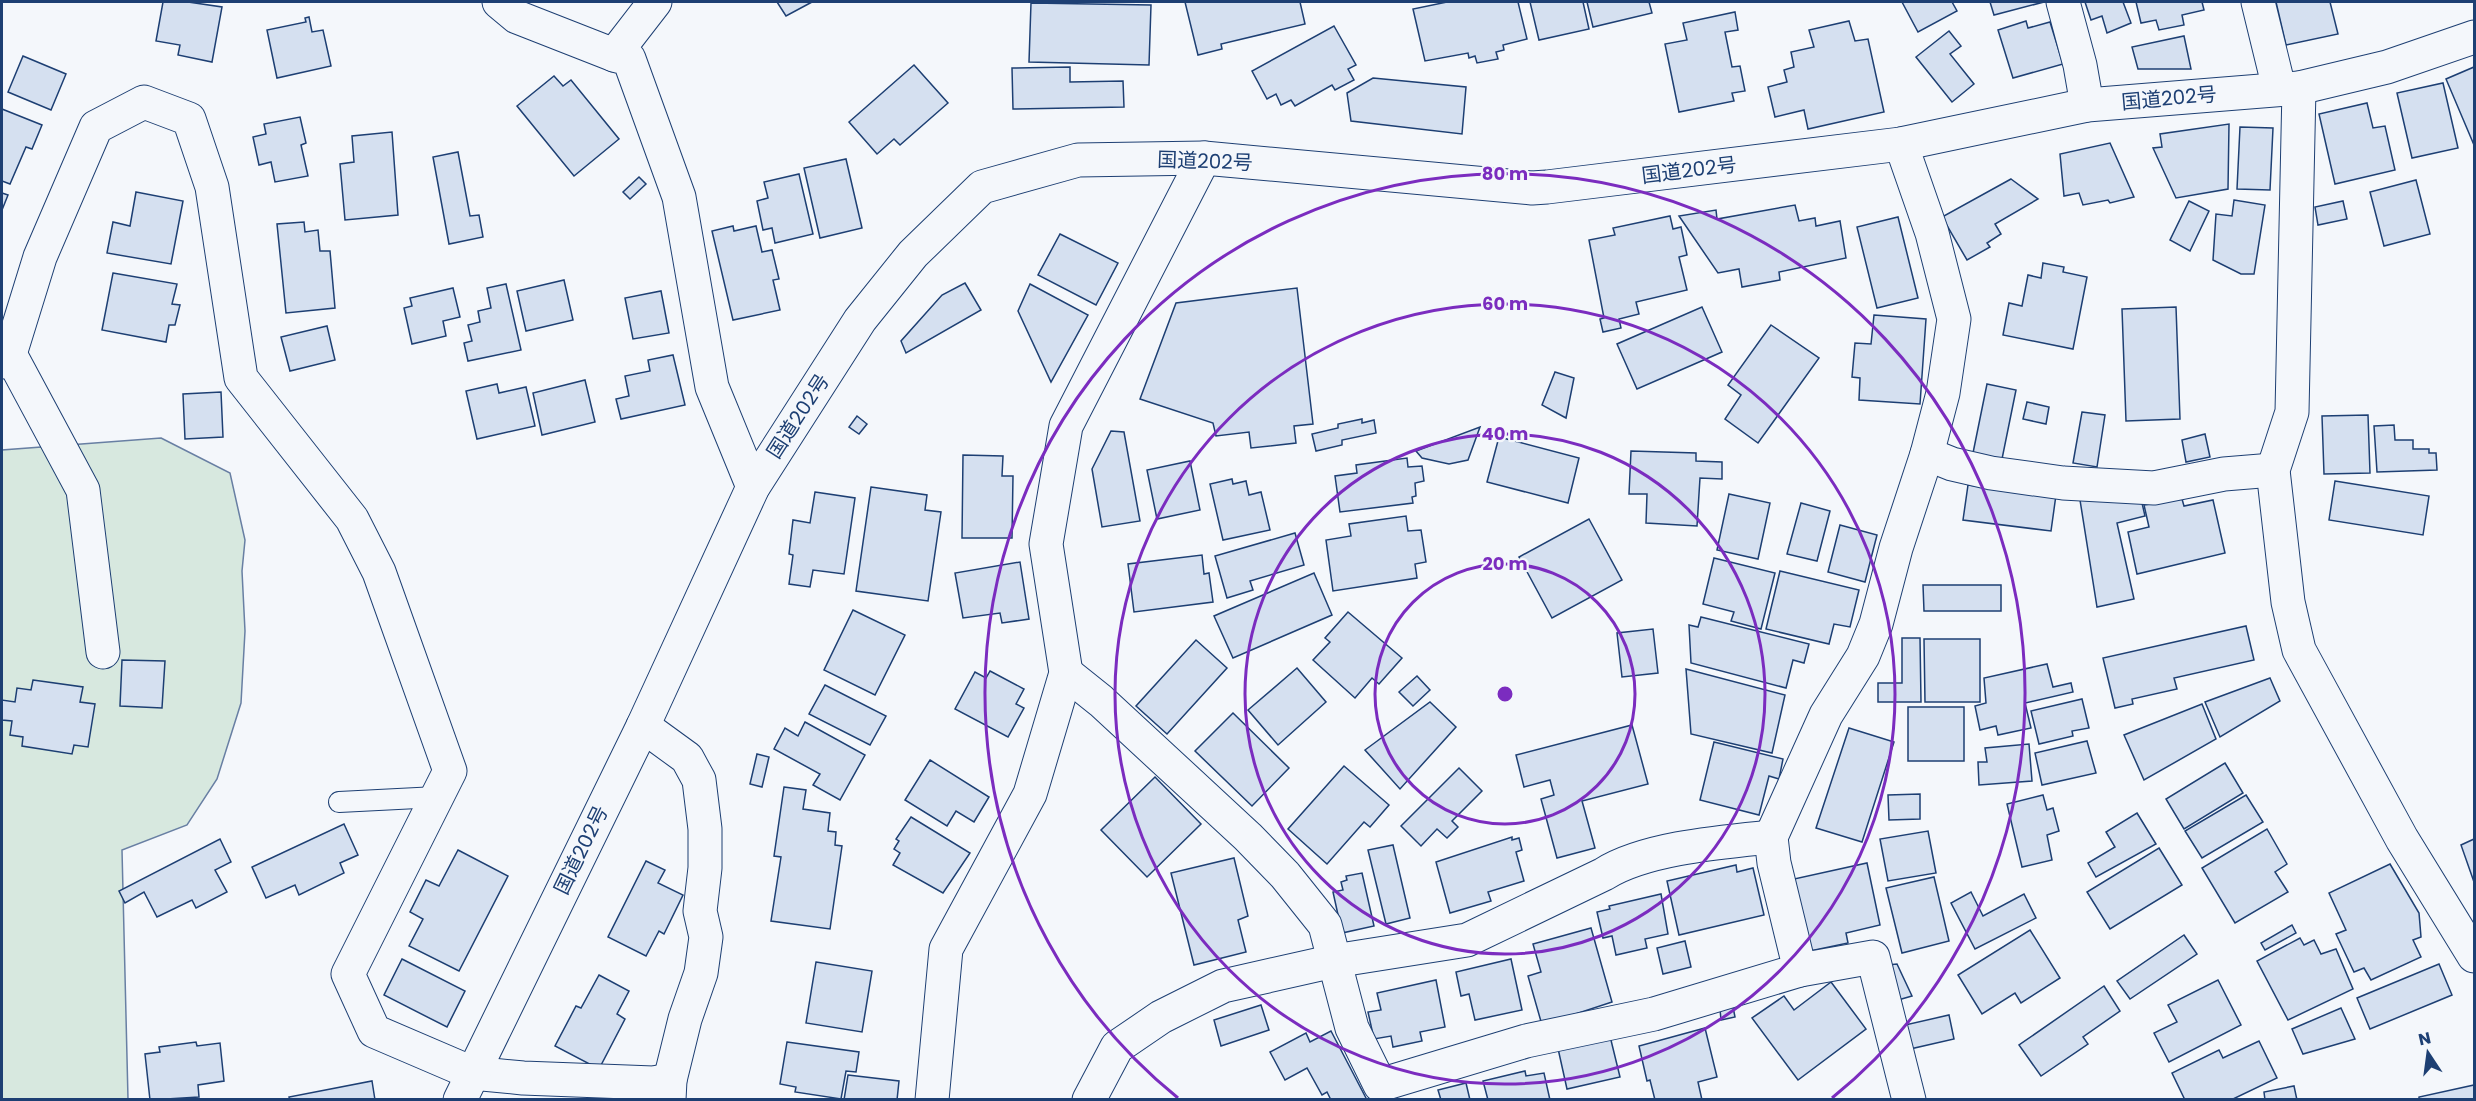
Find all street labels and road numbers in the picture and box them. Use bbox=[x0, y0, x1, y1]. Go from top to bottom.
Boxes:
street label: 国道202号 bbox=[2120, 80, 2218, 116]
street label: 国道202号 bbox=[1157, 145, 1253, 177]
street label: 国道202号 bbox=[1640, 150, 1738, 190]
street label: 国道202号 bbox=[760, 368, 836, 464]
street label: 国道202号 bbox=[547, 801, 615, 899]

